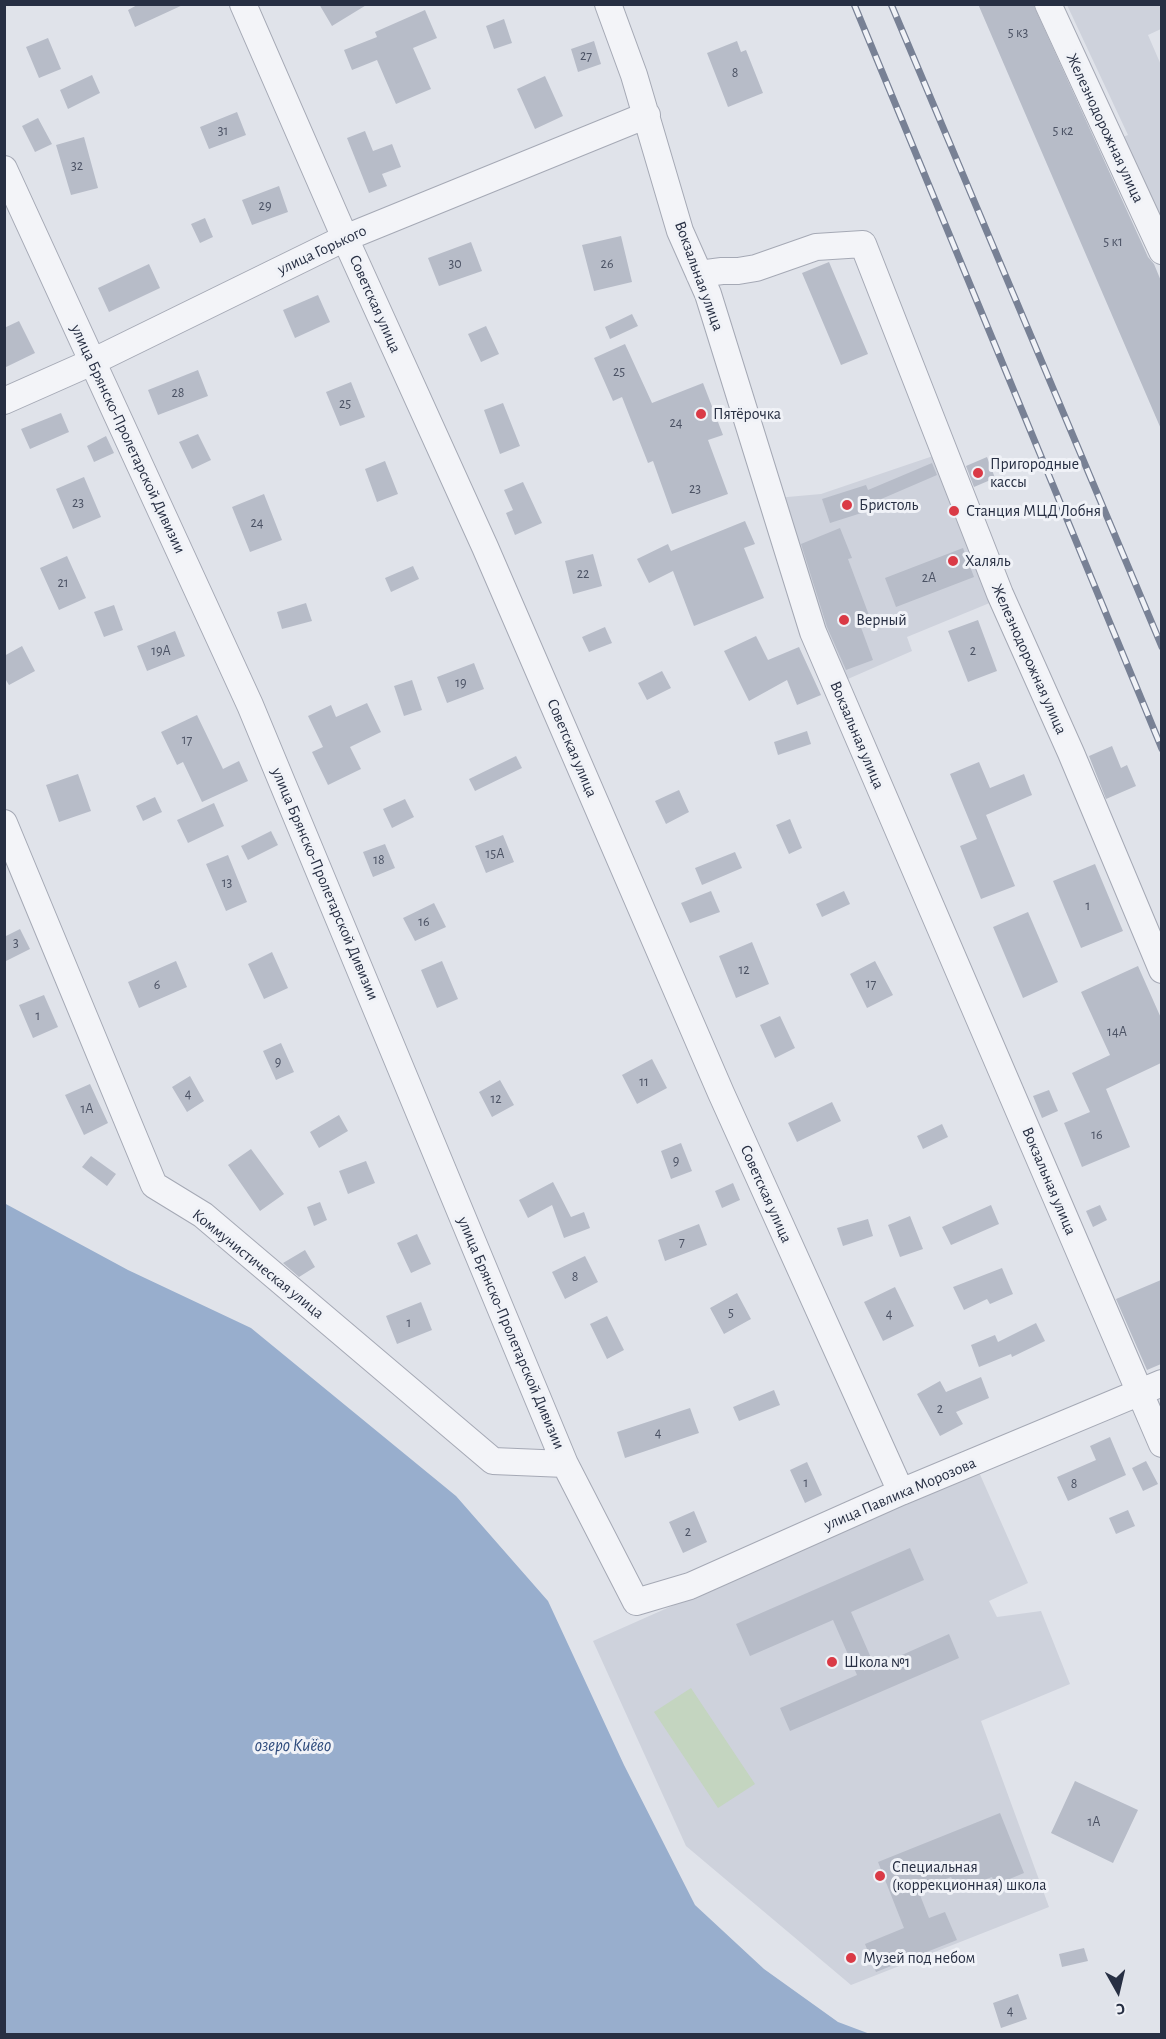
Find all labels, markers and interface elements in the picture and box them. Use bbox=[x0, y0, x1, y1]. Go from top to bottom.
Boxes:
house number: 5 к3 bbox=[1008, 25, 1028, 41]
house number: 27 bbox=[580, 48, 592, 64]
street label: Железнодорожная улица bbox=[1062, 50, 1148, 206]
house number: 8 bbox=[732, 65, 738, 81]
house number: 31 bbox=[218, 123, 228, 139]
house number: 5 к2 bbox=[1053, 123, 1073, 139]
house number: 32 bbox=[71, 158, 83, 174]
house number: 29 bbox=[259, 198, 271, 214]
street label: Вокзальная улица bbox=[670, 219, 728, 333]
street label: улица Горького bbox=[274, 221, 370, 279]
house number: 5 к1 bbox=[1103, 234, 1123, 250]
street label: Советская улица bbox=[345, 252, 405, 356]
house number: 30 bbox=[448, 256, 462, 272]
house number: 26 bbox=[601, 256, 613, 272]
street label: улица Брянско-Пролетарской Дивизии bbox=[66, 321, 190, 557]
house number: 25 bbox=[613, 364, 625, 380]
house number: 28 bbox=[171, 385, 185, 401]
house number: 25 bbox=[339, 396, 351, 412]
place label: Пятёрочка bbox=[713, 404, 781, 424]
marker: Пятёрочка bbox=[694, 407, 708, 421]
house number: 24 bbox=[669, 415, 683, 431]
place label: Пригородные кассы bbox=[990, 454, 1079, 492]
marker: Пригородные кассы bbox=[971, 466, 985, 480]
house number: 23 bbox=[689, 481, 701, 497]
house number: 23 bbox=[72, 495, 84, 511]
place label: Бристоль bbox=[859, 495, 918, 515]
marker: Бристоль bbox=[840, 498, 854, 512]
place label: Станция МЦД Лобня bbox=[966, 501, 1101, 521]
marker: Станция МЦД Лобня bbox=[947, 504, 961, 518]
house number: 24 bbox=[250, 515, 264, 531]
place label: Халяль bbox=[965, 551, 1011, 571]
marker: Халяль bbox=[946, 554, 960, 568]
house number: 22 bbox=[577, 566, 589, 582]
house number: 2А bbox=[922, 570, 936, 586]
house number: 21 bbox=[57, 575, 69, 591]
street label: Железнодорожная улица bbox=[987, 581, 1071, 737]
place label: Верный bbox=[856, 610, 907, 630]
marker: Верный bbox=[837, 613, 851, 627]
house number: 19А bbox=[151, 643, 171, 659]
house number: 2 bbox=[970, 643, 976, 659]
house number: 19 bbox=[455, 675, 467, 691]
street label: Вокзальная улица bbox=[826, 678, 888, 792]
street label: Советская улица bbox=[543, 696, 601, 800]
house number: 17 bbox=[182, 732, 192, 748]
street label: улица Брянско-Пролетарской Дивизии bbox=[267, 765, 383, 1003]
house number: 15А bbox=[486, 846, 504, 862]
house number: 18 bbox=[373, 852, 385, 868]
house number: 13 bbox=[222, 875, 232, 891]
house number: 1 bbox=[1086, 898, 1090, 914]
house number: 16 bbox=[418, 914, 430, 930]
house number: 3 bbox=[13, 935, 19, 951]
house number: 12 bbox=[738, 962, 750, 978]
house number: 17 bbox=[866, 976, 876, 992]
house number: 6 bbox=[154, 977, 160, 993]
house number: 1 bbox=[36, 1008, 40, 1024]
house number: 14А bbox=[1107, 1024, 1127, 1040]
house number: 9 bbox=[275, 1054, 281, 1070]
house number: 11 bbox=[639, 1074, 649, 1090]
house number: 4 bbox=[185, 1086, 191, 1102]
house number: 12 bbox=[490, 1091, 502, 1107]
house number: 1А bbox=[80, 1101, 94, 1117]
street label: Вокзальная улица bbox=[1018, 1124, 1080, 1238]
house number: 16 bbox=[1091, 1127, 1103, 1143]
street label: Советская улица bbox=[736, 1142, 796, 1246]
house number: 9 bbox=[673, 1153, 679, 1169]
street label: Коммунистическая улица bbox=[188, 1205, 328, 1323]
street label: улица Брянско-Пролетарской Дивизии bbox=[453, 1214, 569, 1452]
house number: 7 bbox=[679, 1234, 685, 1250]
house number: 8 bbox=[572, 1269, 578, 1285]
house number: 5 bbox=[728, 1305, 734, 1321]
house number: 4 bbox=[886, 1306, 892, 1322]
house number: 1 bbox=[407, 1315, 411, 1331]
house number: 2 bbox=[937, 1401, 943, 1417]
house number: 4 bbox=[655, 1425, 661, 1441]
street label: улица Павлика Морозова bbox=[821, 1453, 979, 1535]
house number: 1 bbox=[804, 1475, 808, 1491]
house number: 8 bbox=[1071, 1476, 1077, 1492]
house number: 2 bbox=[685, 1524, 691, 1540]
place label: Школа №1 bbox=[844, 1652, 910, 1672]
marker: Школа №1 bbox=[825, 1655, 839, 1669]
water label: озеро Киёво bbox=[255, 1735, 331, 1757]
house number: 1А bbox=[1087, 1814, 1101, 1830]
place label: Специальная (коррекционная) школа bbox=[892, 1857, 1047, 1895]
marker: Специальная (коррекционная) школа bbox=[873, 1869, 887, 1883]
place label: Музей под небом bbox=[863, 1948, 975, 1968]
marker: Музей под небом bbox=[844, 1951, 858, 1965]
north arrow bbox=[1088, 1961, 1148, 2021]
text: С bbox=[1115, 2000, 1126, 2017]
house number: 4 bbox=[1007, 2003, 1013, 2019]

